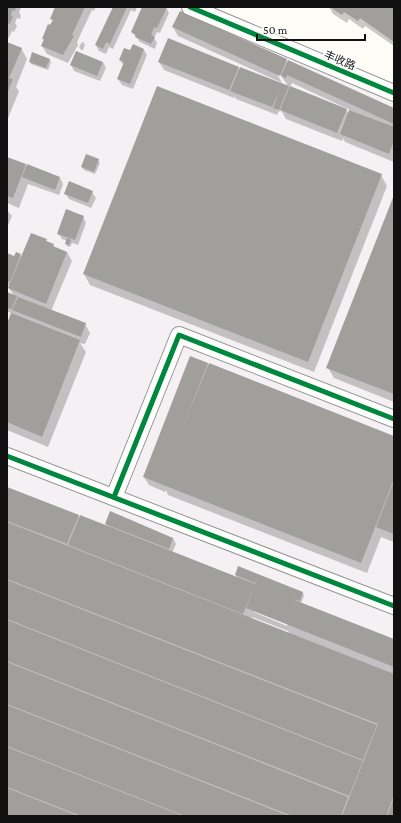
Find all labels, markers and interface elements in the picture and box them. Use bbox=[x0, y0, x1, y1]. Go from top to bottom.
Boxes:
scale bar bbox=[257, 16, 365, 42]
text: 50 m bbox=[263, 23, 288, 37]
street label: 丰收路 bbox=[322, 48, 358, 72]

